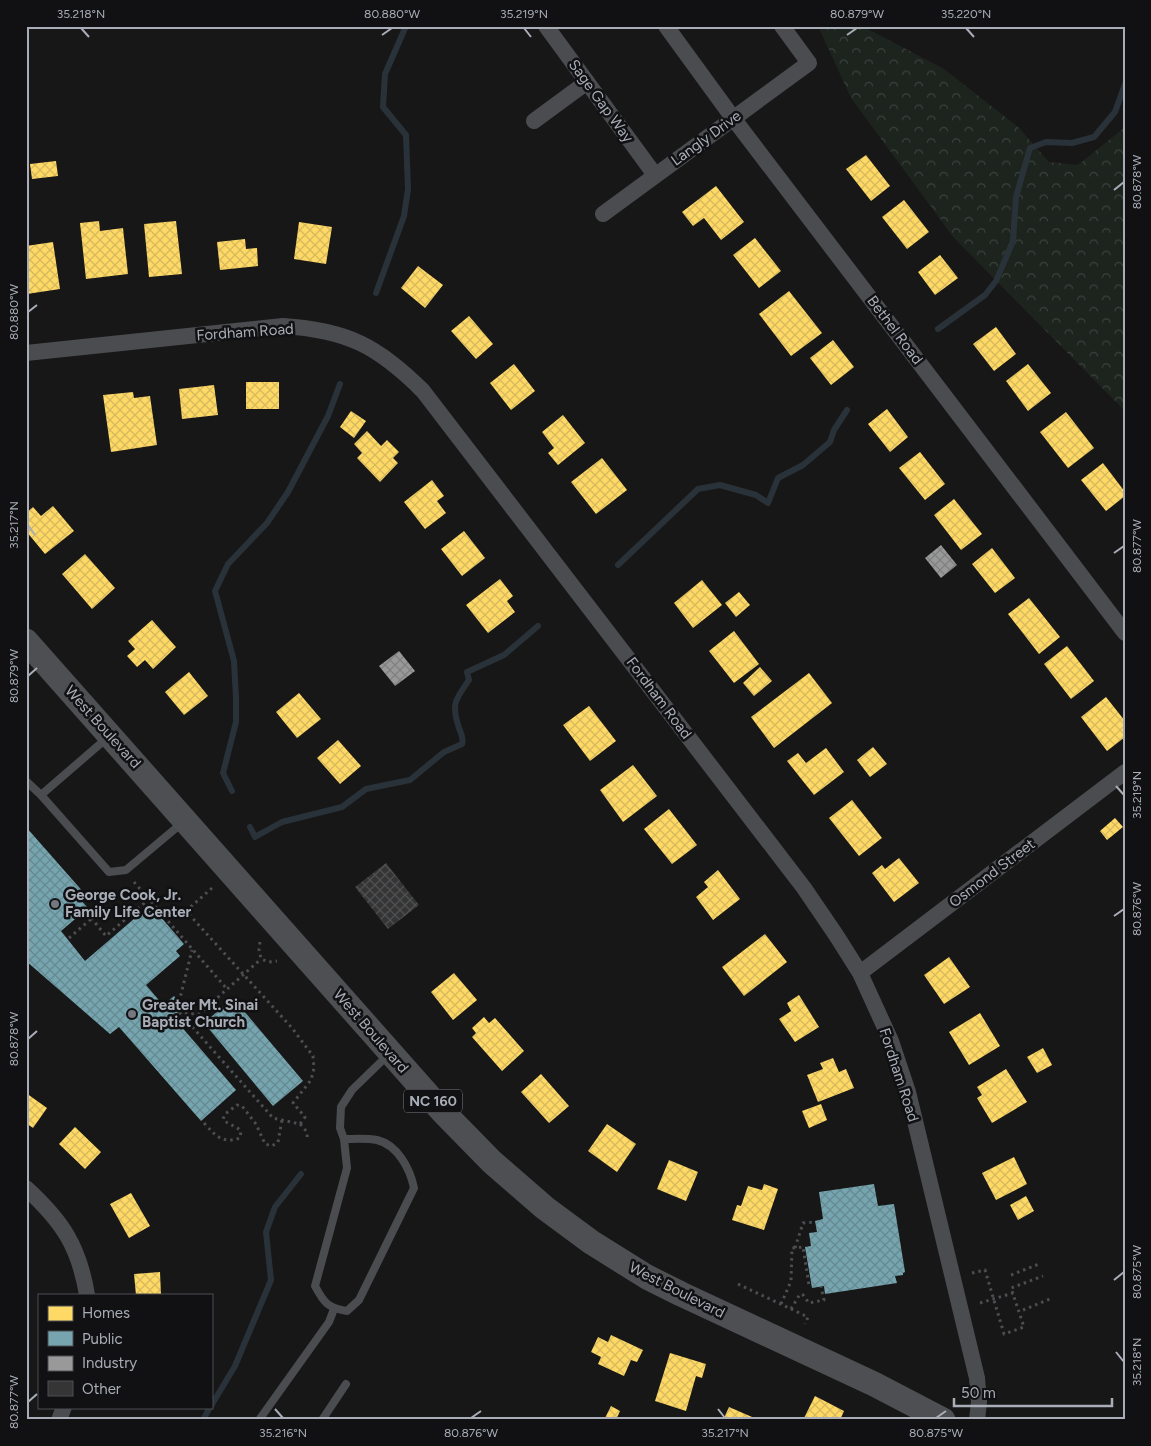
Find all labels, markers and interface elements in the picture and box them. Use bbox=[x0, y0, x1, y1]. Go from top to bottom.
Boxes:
text: 35.218°N bbox=[57, 7, 105, 21]
text: 80.880°W bbox=[364, 7, 420, 21]
text: 35.219°N bbox=[500, 7, 548, 21]
text: 80.879°W bbox=[830, 7, 885, 21]
text: 35.220°N bbox=[941, 7, 991, 21]
street label: Sage Gap Way bbox=[565, 56, 637, 146]
street label: Langly Drive bbox=[667, 107, 745, 169]
text: 80.878°W bbox=[1130, 154, 1144, 209]
text: 80.880°W bbox=[7, 284, 21, 340]
street label: Bethel Road bbox=[863, 292, 927, 368]
street label: Fordham Road bbox=[196, 320, 294, 344]
text: 35.217°N bbox=[7, 501, 21, 549]
text: 80.877°W bbox=[1130, 519, 1144, 573]
text: 80.879°W bbox=[7, 648, 21, 703]
street label: Fordham Road bbox=[622, 654, 696, 742]
street label: West Boulevard bbox=[61, 682, 145, 772]
text: 35.219°N bbox=[1130, 771, 1144, 819]
street label: Osmond Street bbox=[945, 835, 1039, 911]
text: 80.876°W bbox=[1130, 881, 1144, 936]
place label: George Cook, Jr. Family Life Center bbox=[65, 886, 192, 921]
marker: George Cook, Jr. Family Life Center bbox=[49, 898, 61, 910]
street label: West Boulevard bbox=[330, 985, 412, 1077]
place label: Greater Mt. Sinai Baptist Church bbox=[142, 996, 258, 1031]
marker: Greater Mt. Sinai Baptist Church bbox=[126, 1008, 138, 1020]
text: 80.878°W bbox=[7, 1011, 21, 1066]
street label: Fordham Road bbox=[875, 1026, 923, 1124]
road number: NC 160 bbox=[404, 1090, 462, 1112]
text: 80.875°W bbox=[1130, 1244, 1144, 1299]
street label: West Boulevard bbox=[626, 1258, 728, 1322]
legend bbox=[38, 1294, 212, 1408]
text: Homes bbox=[82, 1304, 130, 1322]
text: Public bbox=[82, 1330, 123, 1348]
text: 35.218°N bbox=[1130, 1338, 1144, 1386]
text: Industry bbox=[82, 1354, 137, 1372]
text: 80.877°W bbox=[7, 1375, 21, 1429]
scale bar bbox=[954, 1376, 1111, 1408]
text: Other bbox=[82, 1380, 121, 1398]
text: 50 m bbox=[961, 1384, 996, 1402]
text: 35.216°N bbox=[259, 1426, 307, 1440]
text: 80.876°W bbox=[444, 1426, 499, 1440]
text: 35.217°N bbox=[701, 1426, 749, 1440]
text: 80.875°W bbox=[909, 1426, 964, 1440]

